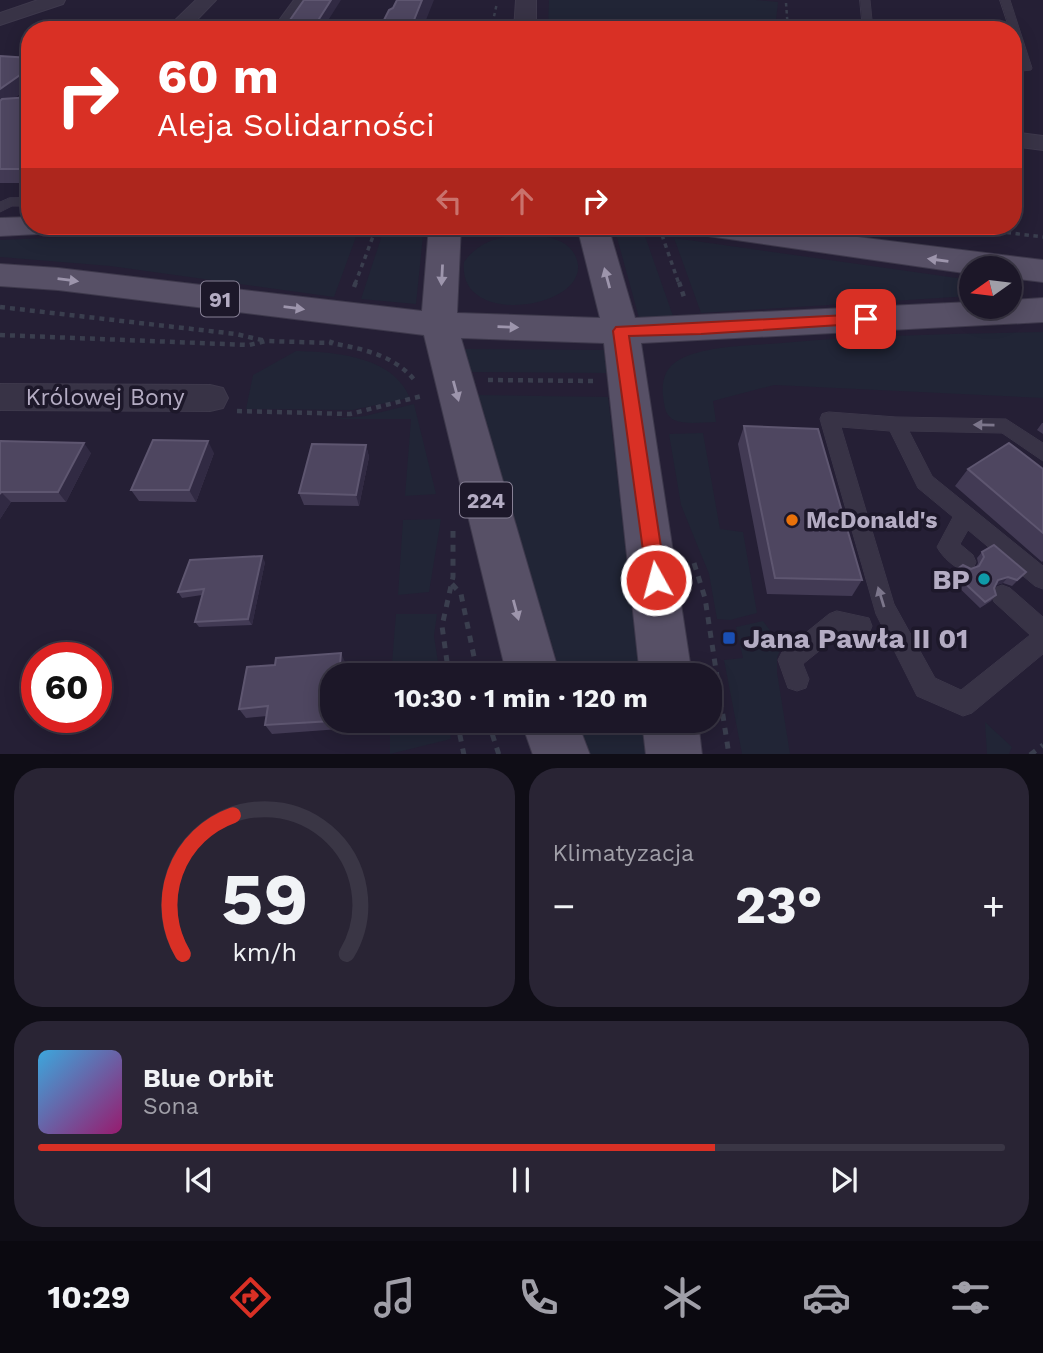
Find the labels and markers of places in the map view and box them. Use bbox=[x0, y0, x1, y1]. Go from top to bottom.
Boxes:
pin bbox=[836, 289, 896, 349]
place label: McDonald's bbox=[806, 507, 938, 534]
marker: McDonald's bbox=[784, 512, 800, 528]
place label: BP bbox=[932, 563, 970, 596]
marker: BP bbox=[976, 571, 992, 587]
place label: Jana Pawła II 01 bbox=[743, 622, 968, 655]
marker: Jana Pawła II 01 bbox=[721, 630, 737, 646]

